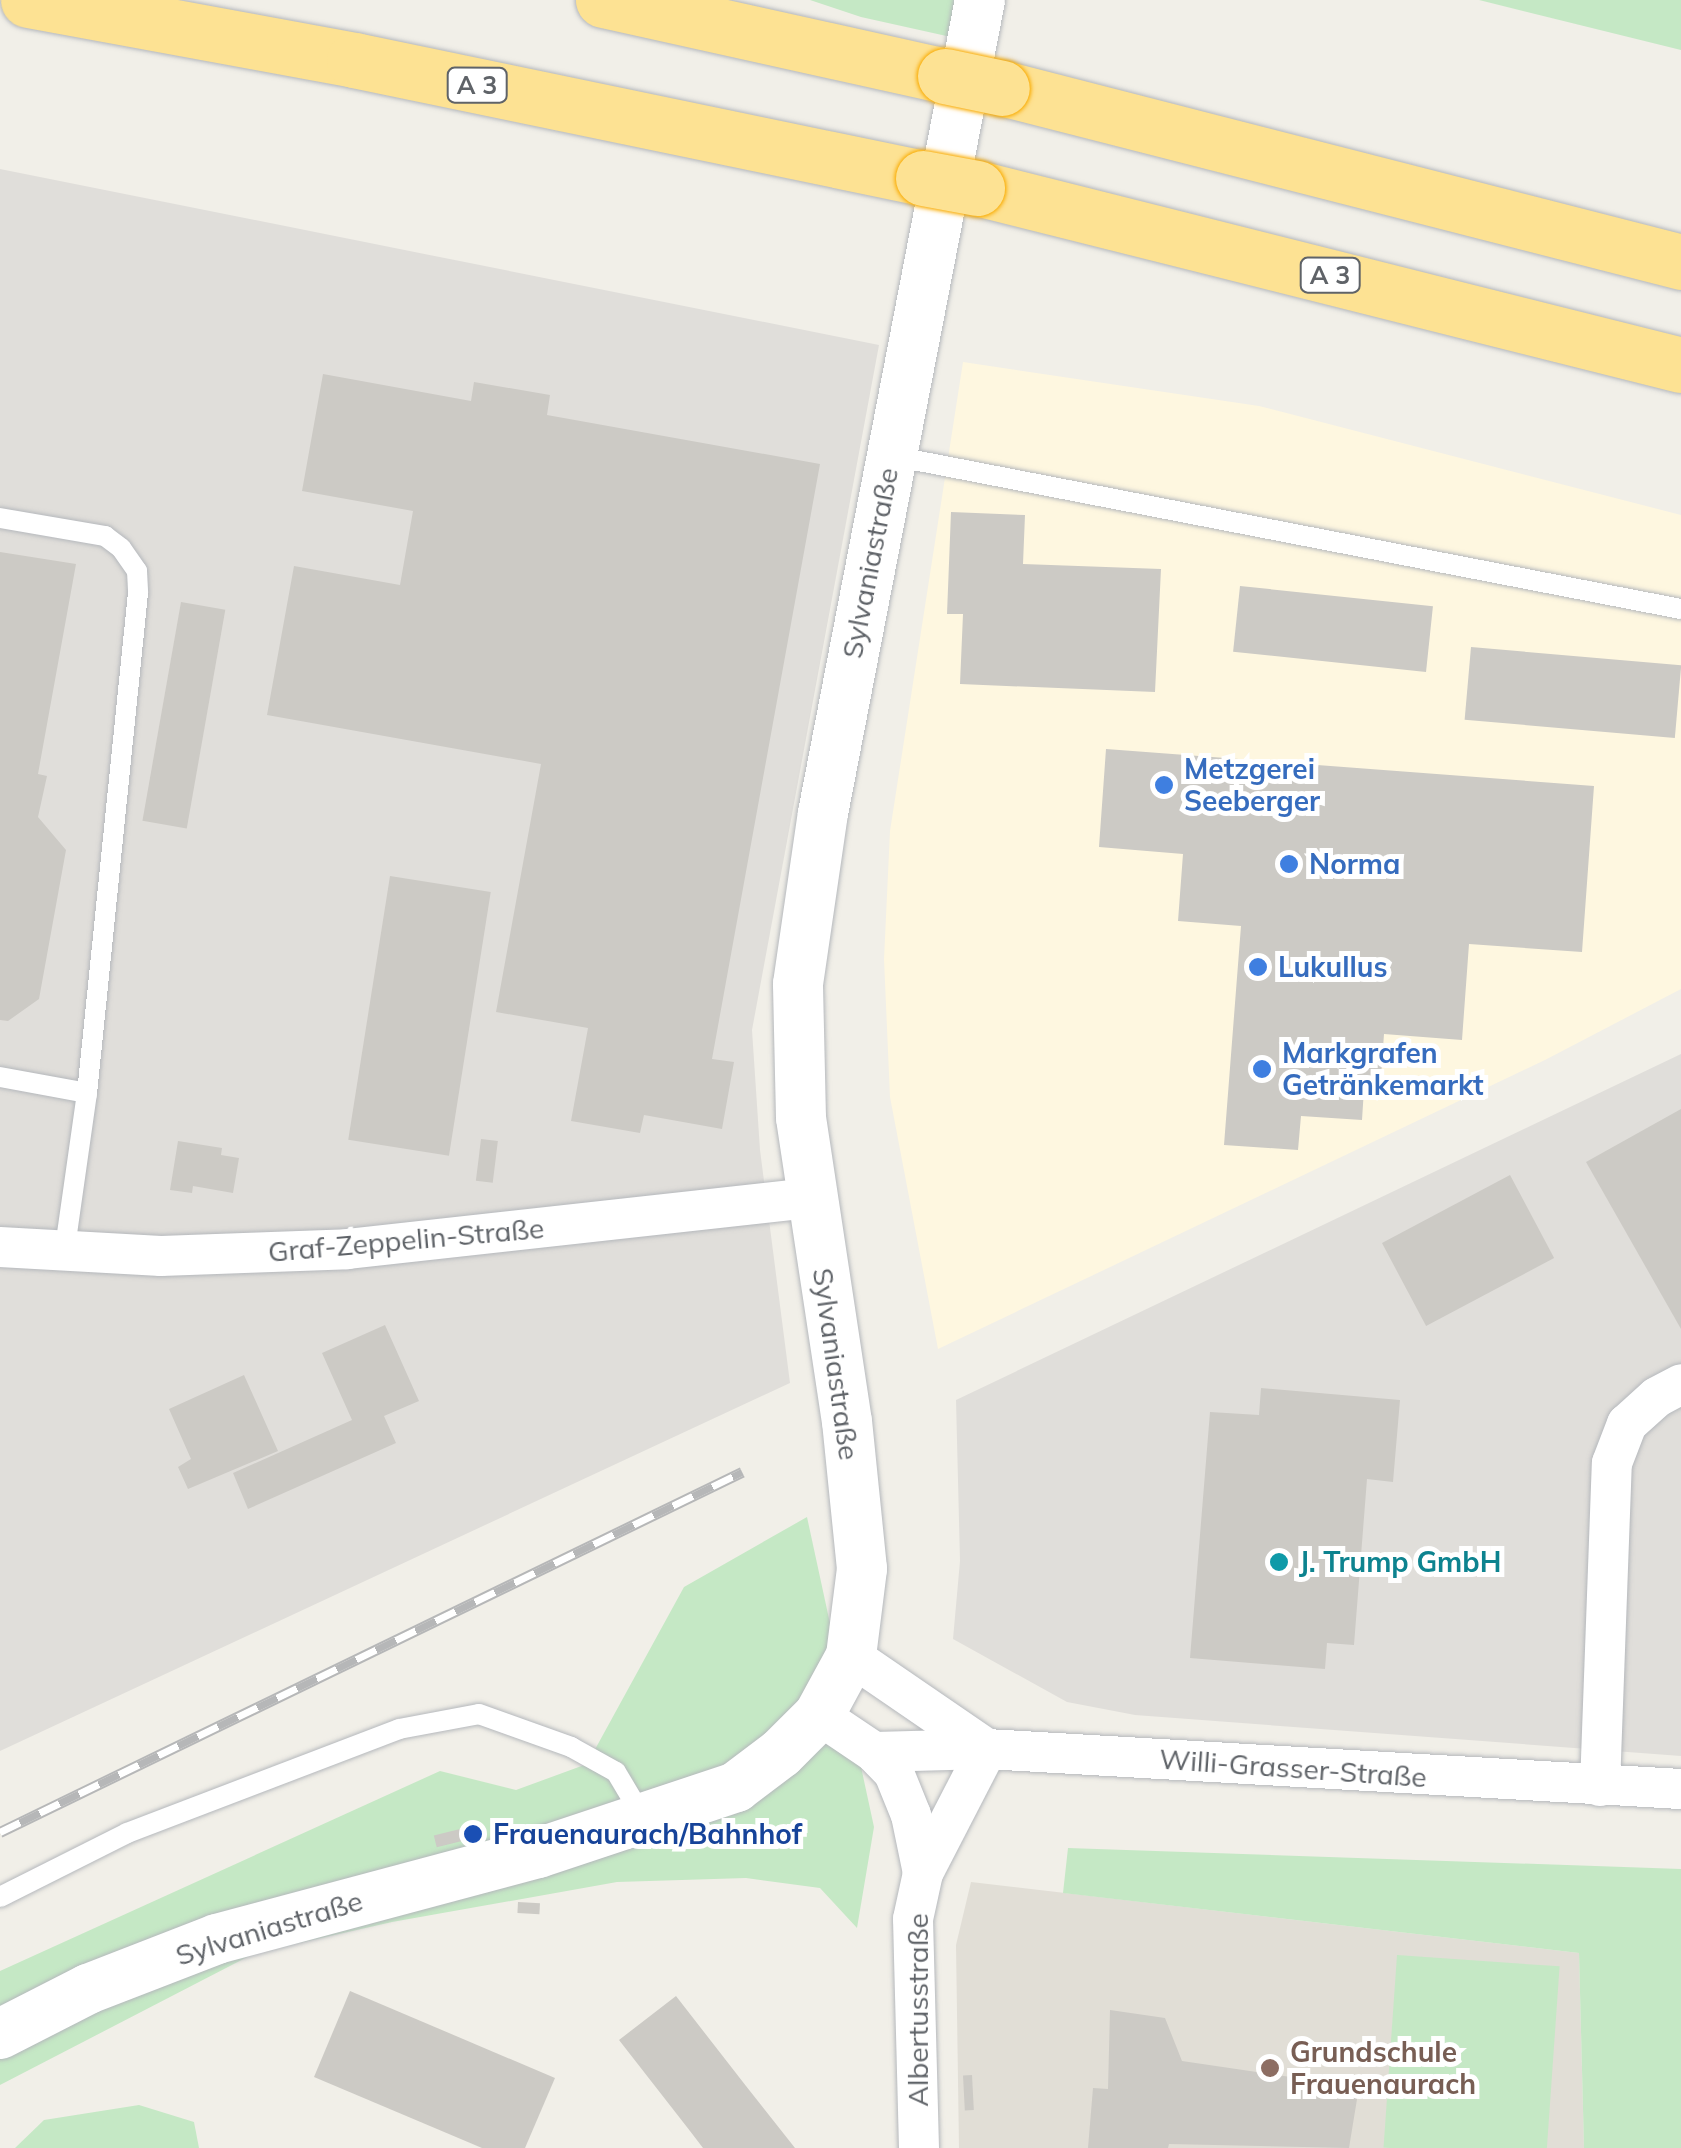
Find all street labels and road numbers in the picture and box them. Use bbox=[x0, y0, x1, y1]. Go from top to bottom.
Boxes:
road number: A 3 bbox=[444, 65, 510, 105]
road number: A 3 bbox=[1298, 255, 1362, 295]
street label: Sylvaniastraße bbox=[835, 465, 905, 661]
street label: Graf-Zeppelin-Straße bbox=[267, 1211, 545, 1269]
street label: Sylvaniastraße bbox=[806, 1266, 866, 1462]
street label: Willi-Grasser-Straße bbox=[1158, 1742, 1428, 1794]
street label: Sylvaniastraße bbox=[172, 1884, 366, 1972]
street label: Albertusstraße bbox=[901, 1913, 935, 2107]

